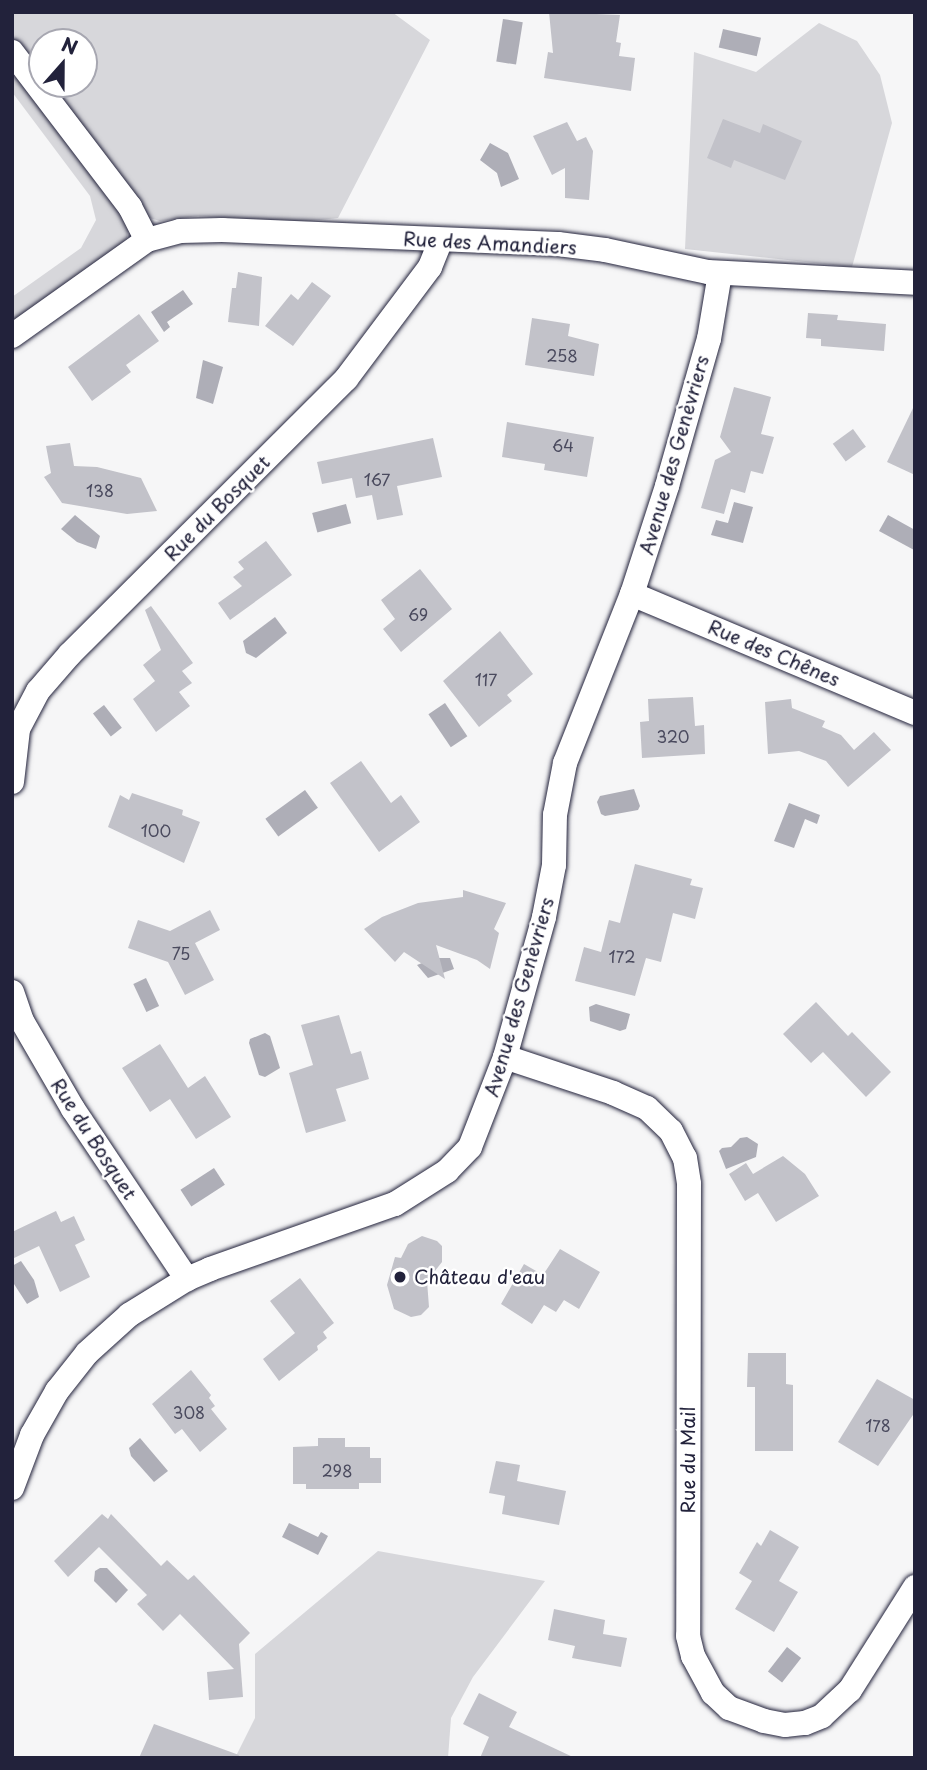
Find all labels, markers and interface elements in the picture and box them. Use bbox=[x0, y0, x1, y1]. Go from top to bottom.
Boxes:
north arrow bbox=[28, 28, 98, 98]
text: N bbox=[58, 29, 82, 61]
street label: Rue des Amandiers bbox=[401, 227, 579, 259]
house number: 258 bbox=[546, 345, 578, 365]
street label: Avenue des Genèvriers bbox=[635, 354, 713, 556]
house number: 64 bbox=[552, 435, 574, 455]
street label: Rue du Bosquet bbox=[159, 450, 275, 566]
house number: 167 bbox=[364, 469, 390, 489]
house number: 138 bbox=[86, 480, 114, 500]
house number: 69 bbox=[408, 604, 428, 624]
street label: Rue des Chênes bbox=[703, 614, 845, 692]
house number: 117 bbox=[475, 669, 497, 689]
house number: 320 bbox=[656, 726, 690, 746]
house number: 100 bbox=[141, 820, 171, 840]
street label: Avenue des Genèvriers bbox=[480, 896, 558, 1098]
house number: 75 bbox=[172, 943, 190, 963]
house number: 172 bbox=[608, 946, 636, 966]
street label: Rue du Bosquet bbox=[46, 1073, 142, 1205]
place label: Château d'eau bbox=[414, 1266, 546, 1288]
marker: Château d'eau bbox=[392, 1269, 408, 1285]
house number: 308 bbox=[173, 1402, 205, 1422]
street label: Rue du Mail bbox=[677, 1405, 699, 1515]
house number: 178 bbox=[865, 1415, 891, 1435]
house number: 298 bbox=[322, 1460, 352, 1480]

